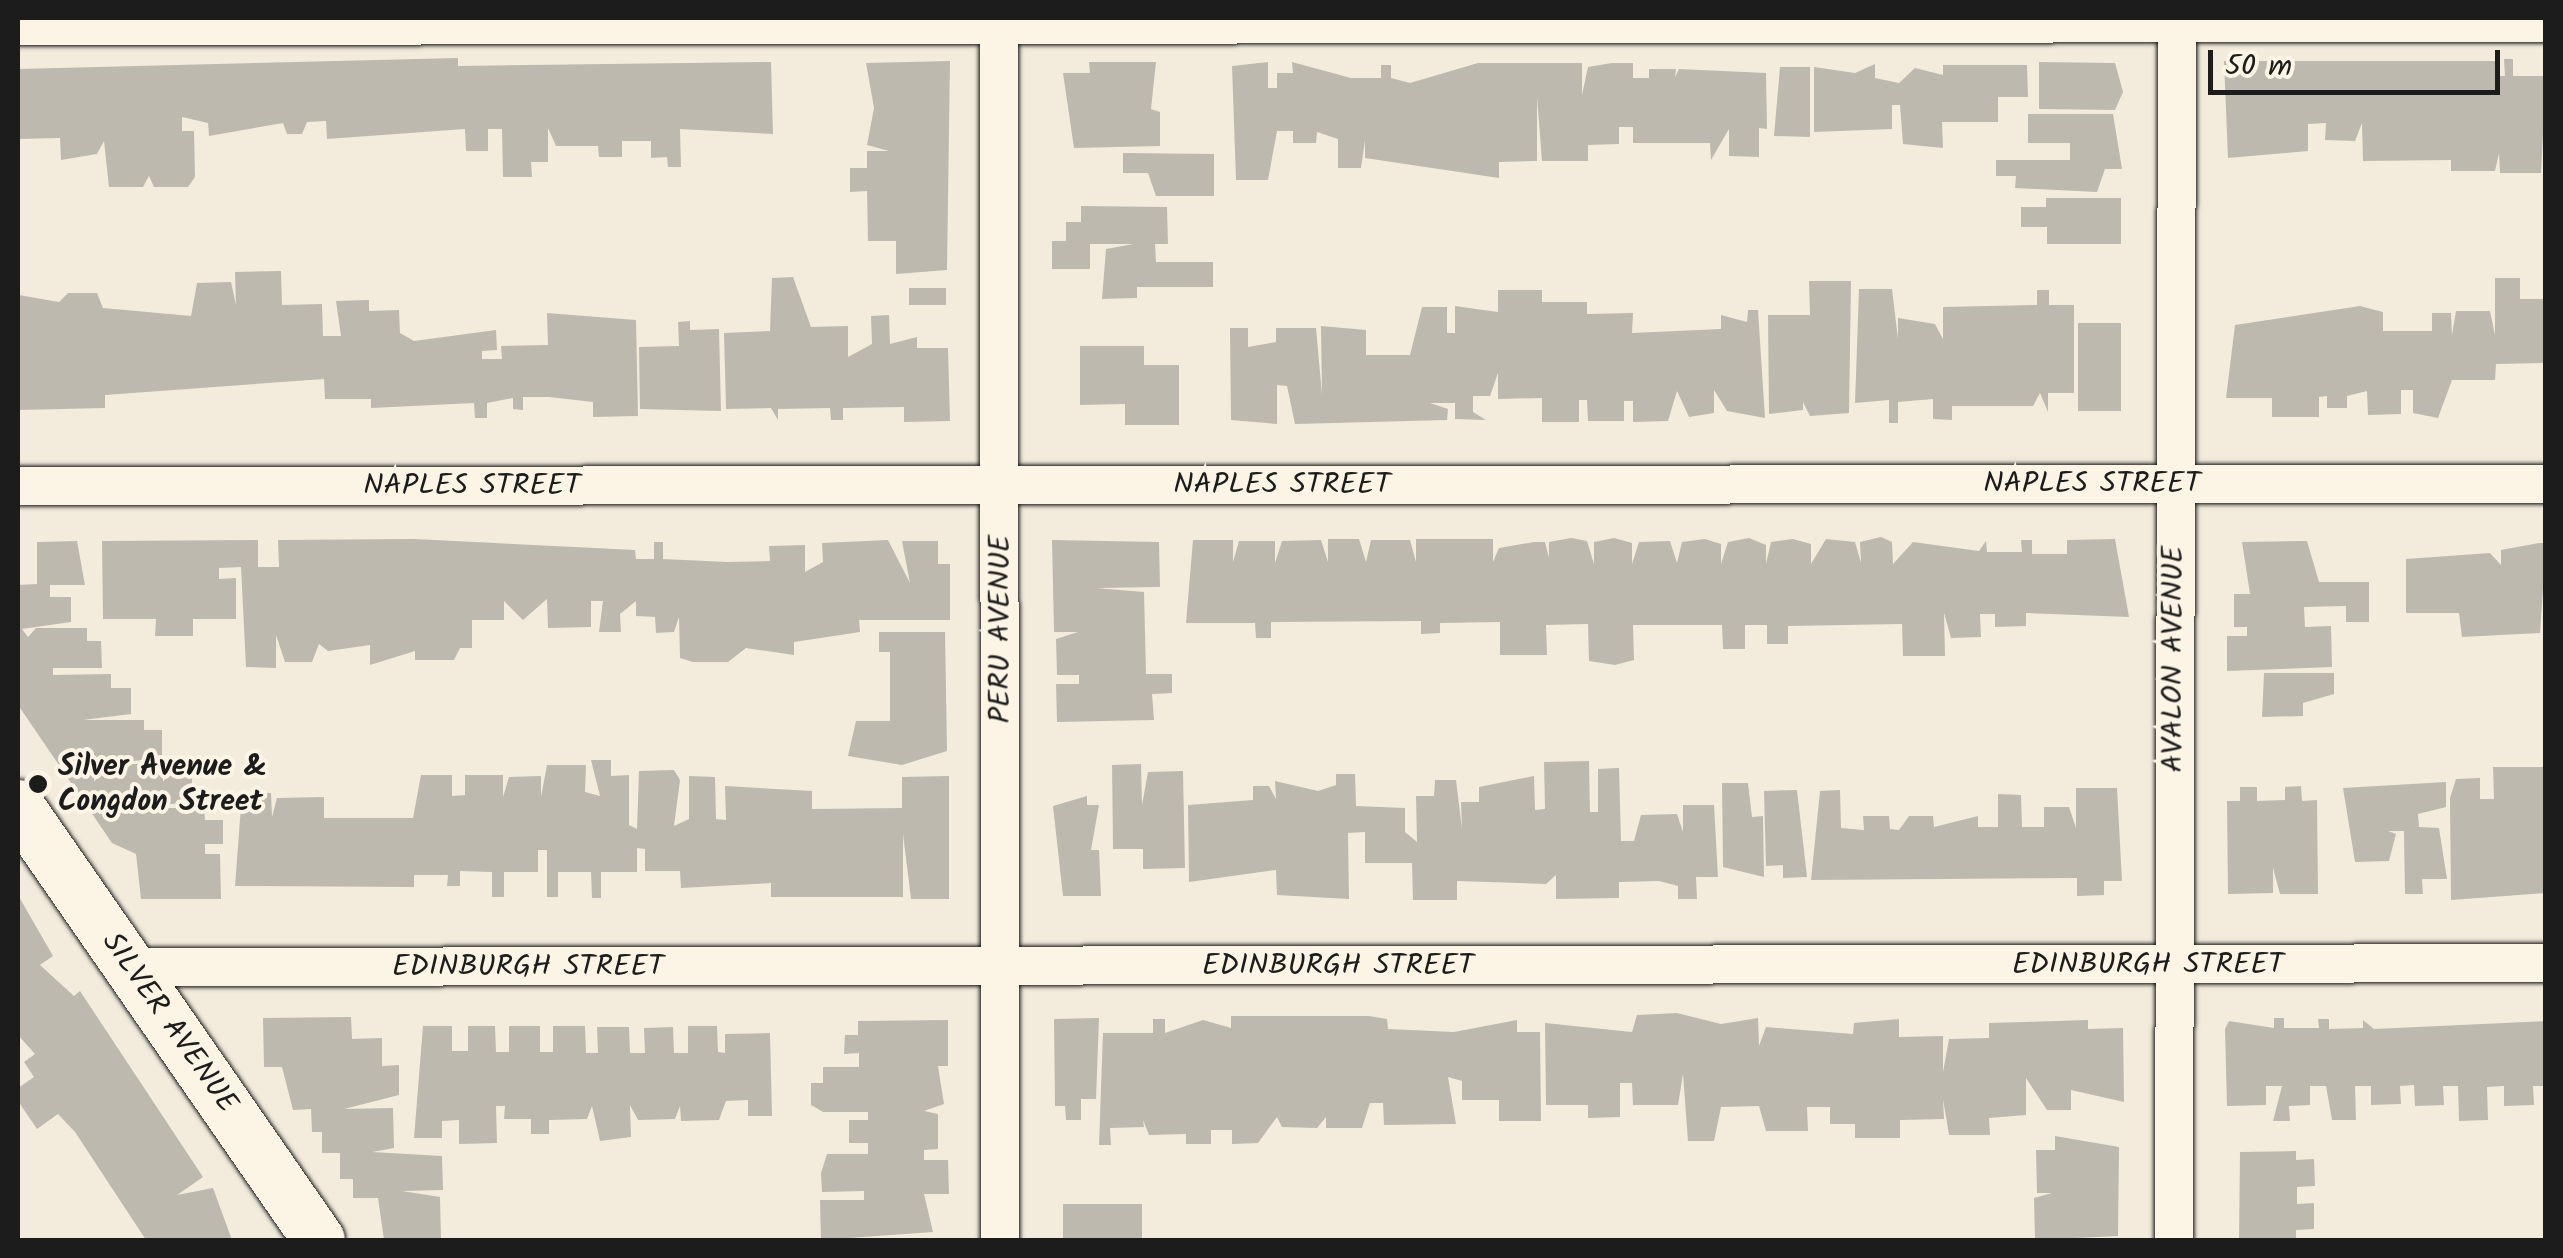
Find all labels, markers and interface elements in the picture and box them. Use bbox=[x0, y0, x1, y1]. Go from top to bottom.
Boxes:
scale bar bbox=[2213, 30, 2506, 92]
text: 50 m bbox=[2225, 43, 2292, 91]
street label: NAPLES STREET bbox=[1983, 466, 2201, 502]
street label: NAPLES STREET bbox=[1173, 467, 1391, 503]
street label: NAPLES STREET bbox=[363, 468, 581, 504]
street label: PERU AVENUE bbox=[983, 535, 1019, 723]
street label: AVALON AVENUE bbox=[2156, 545, 2192, 773]
place label: Silver Avenue & Congdon Street bbox=[58, 749, 267, 820]
marker: Silver Avenue & Congdon Street bbox=[27, 773, 49, 795]
street label: SILVER AVENUE bbox=[93, 926, 245, 1120]
street label: EDINBURGH STREET bbox=[2012, 947, 2284, 983]
street label: EDINBURGH STREET bbox=[1202, 948, 1474, 984]
street label: EDINBURGH STREET bbox=[392, 949, 664, 985]

